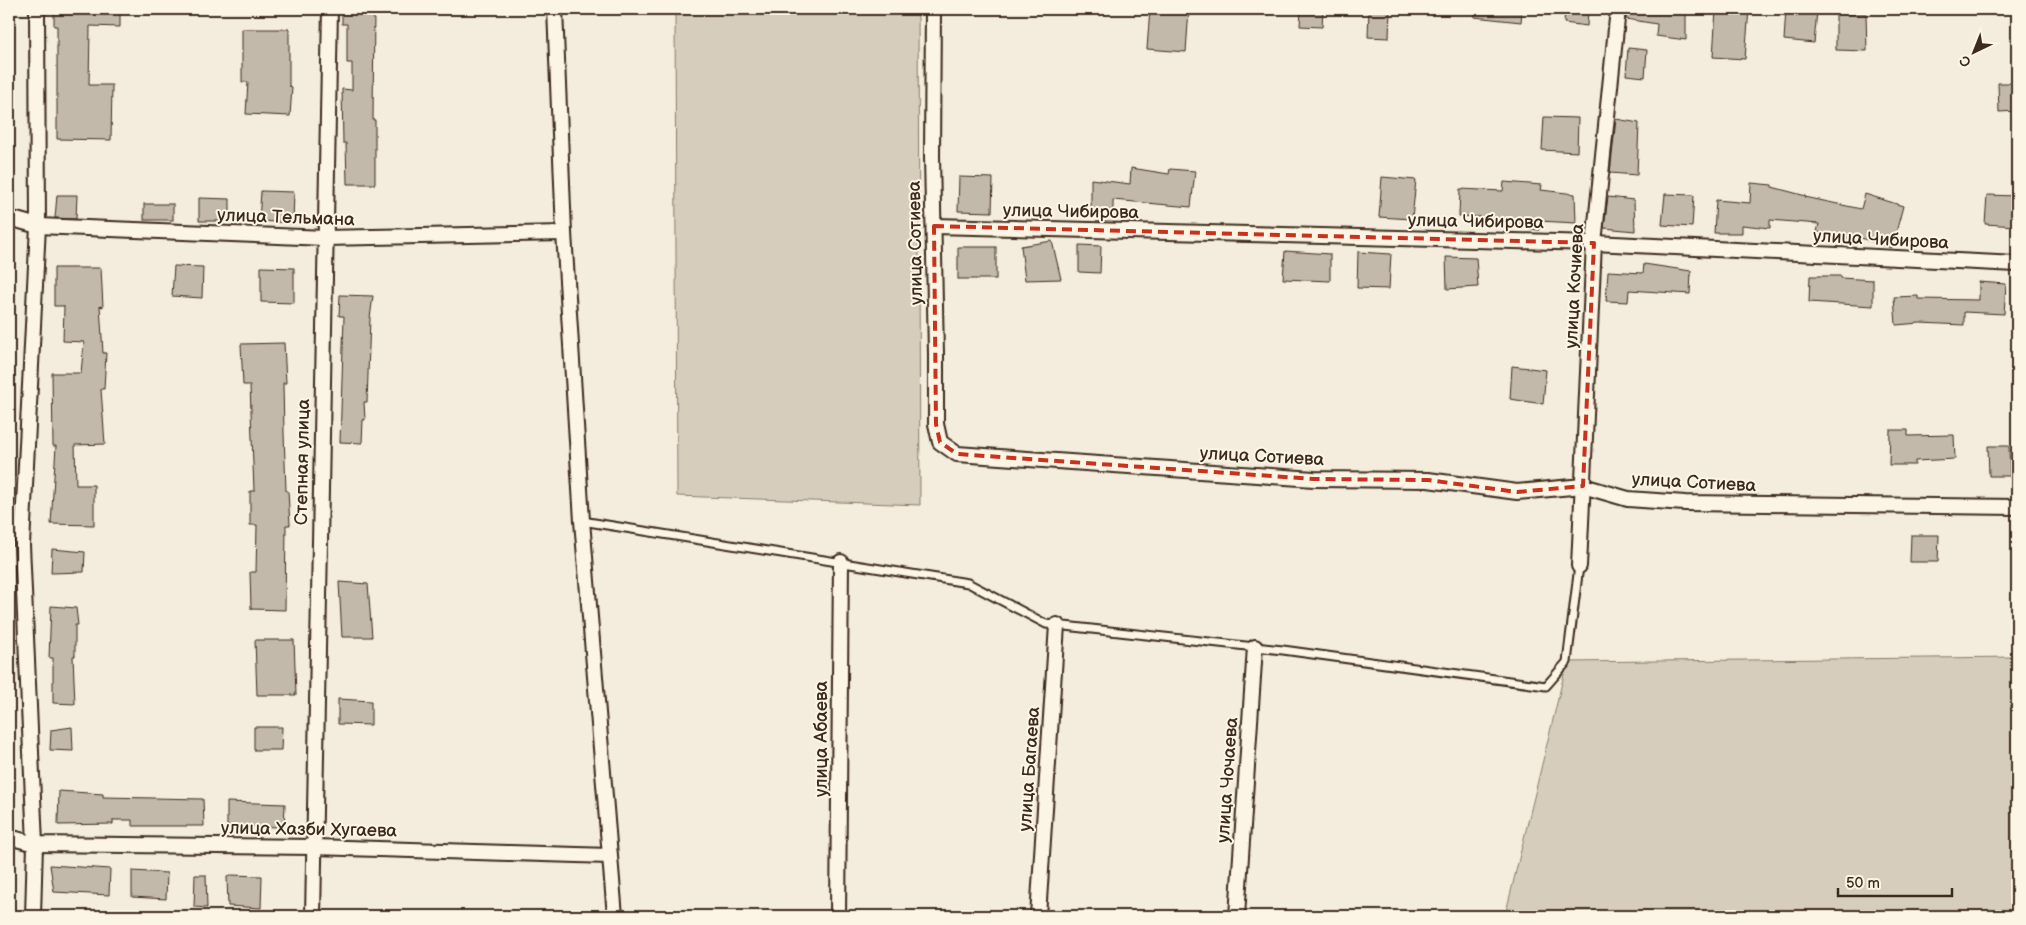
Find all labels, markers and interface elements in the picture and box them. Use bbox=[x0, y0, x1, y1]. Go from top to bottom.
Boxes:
north arrow bbox=[1948, 28, 1998, 78]
text: С bbox=[1956, 51, 1975, 71]
street label: улица Сотиева bbox=[904, 180, 927, 305]
street label: улица Чибирова bbox=[1003, 200, 1140, 223]
street label: улица Тельмана bbox=[217, 205, 355, 230]
street label: улица Чибирова bbox=[1408, 210, 1545, 233]
street label: улица Кочиева bbox=[1561, 223, 1588, 349]
street label: улица Чибирова bbox=[1812, 225, 1950, 254]
street label: Степная улица bbox=[291, 398, 314, 525]
street label: улица Сотиева bbox=[1199, 443, 1325, 470]
street label: улица Сотиева bbox=[1631, 469, 1757, 496]
street label: улица Абаева bbox=[811, 681, 832, 797]
street label: улица Багаева bbox=[1015, 706, 1044, 832]
street label: улица Чочаева bbox=[1213, 716, 1242, 844]
street label: улица Хазби Хугаева bbox=[221, 817, 398, 842]
scale bar bbox=[1838, 865, 1952, 897]
text: 50 m bbox=[1846, 874, 1880, 893]

